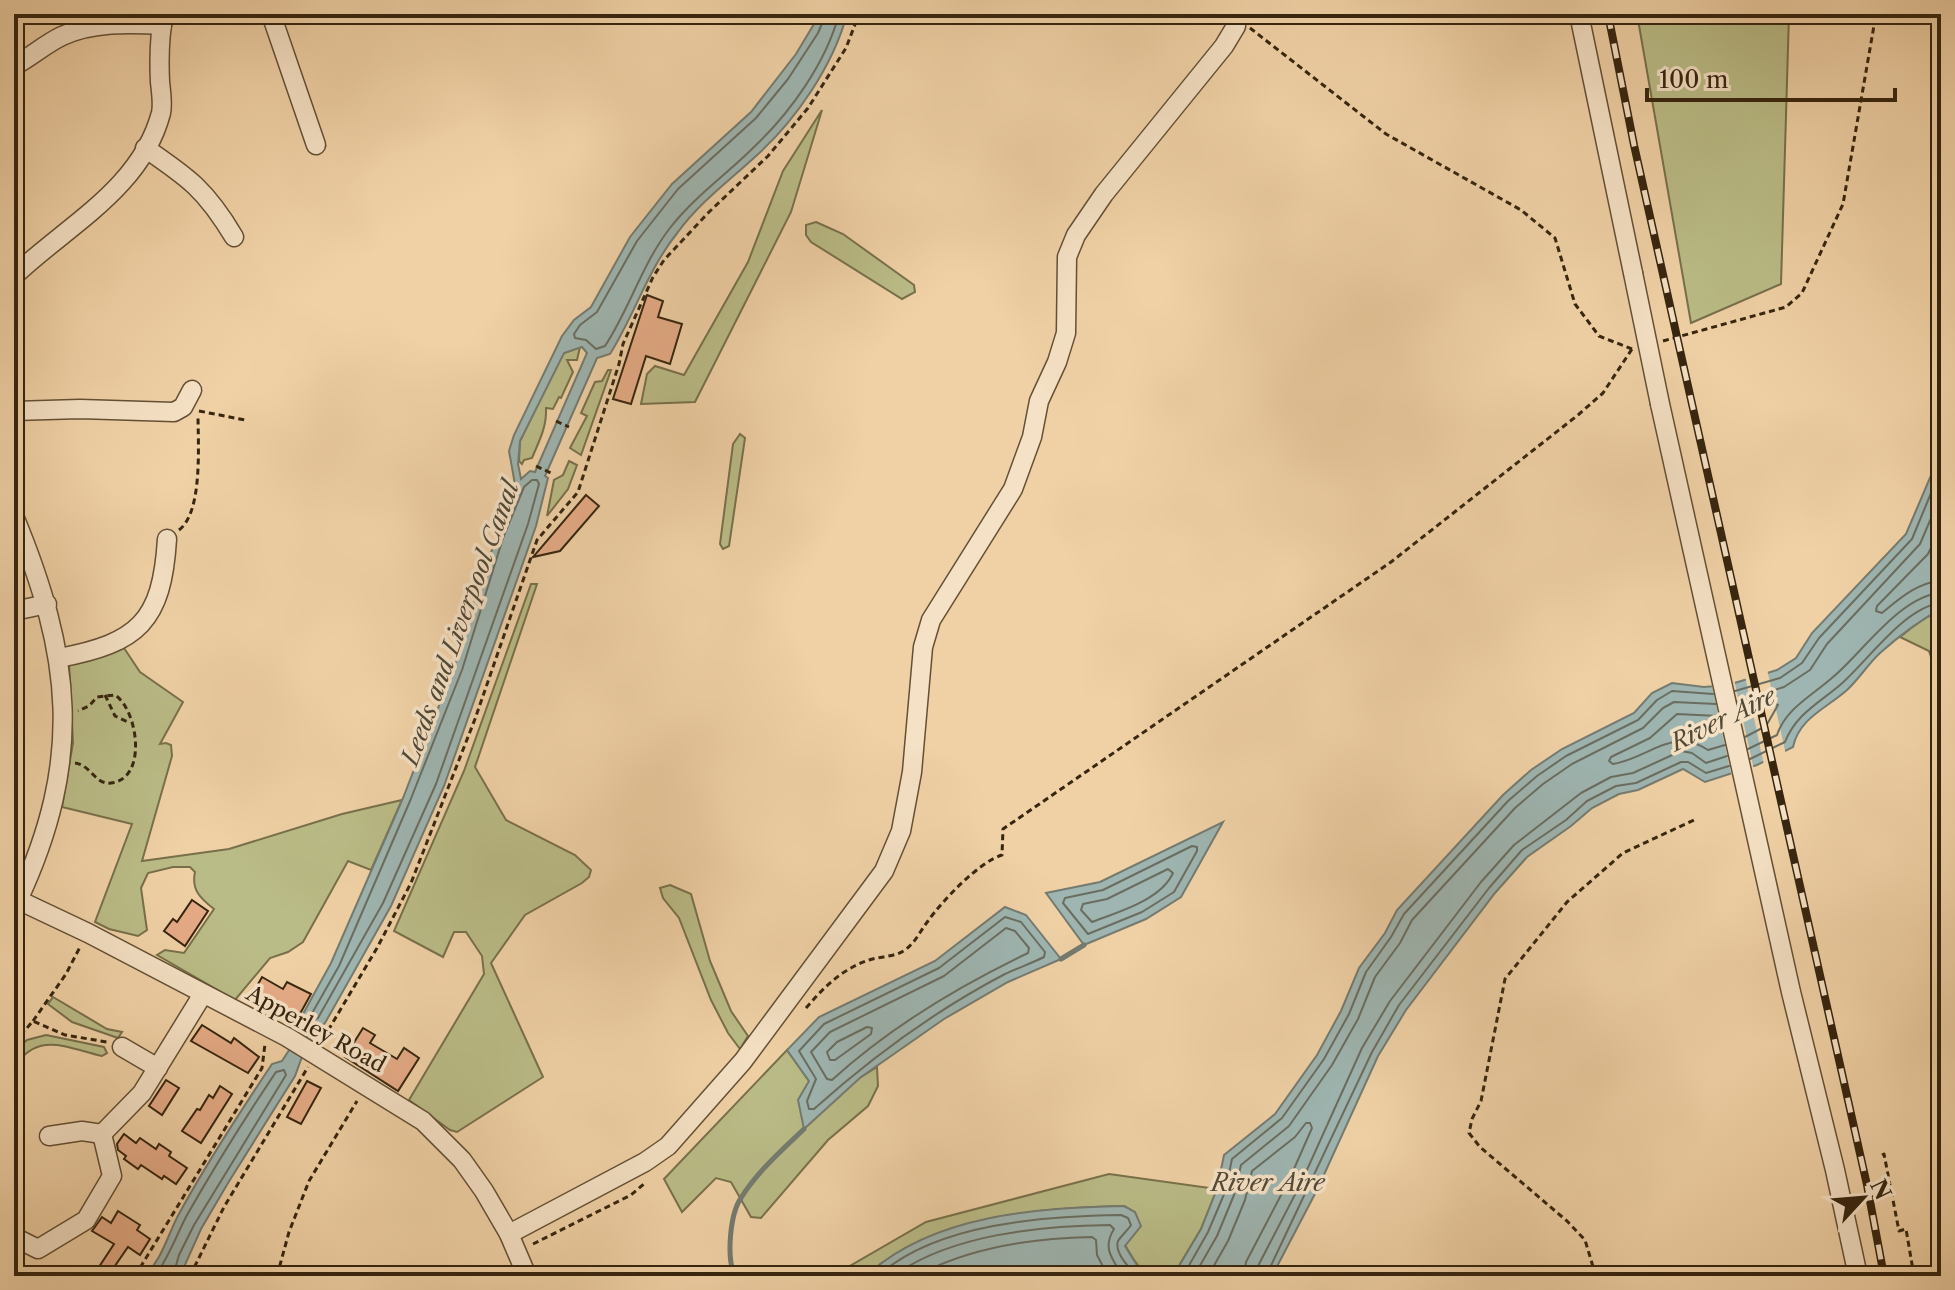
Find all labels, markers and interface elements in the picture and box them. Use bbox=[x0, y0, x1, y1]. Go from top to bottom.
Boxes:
scale bar bbox=[1647, 52, 1895, 102]
text: 100 m bbox=[1659, 65, 1728, 94]
water label: Leeds and Liverpool Canal bbox=[394, 475, 526, 771]
water label: River Aire bbox=[1664, 680, 1782, 758]
street label: Apperley Road bbox=[241, 979, 390, 1078]
north arrow bbox=[1823, 1158, 1903, 1238]
water label: River Aire bbox=[1209, 1168, 1326, 1197]
text: N bbox=[1864, 1175, 1897, 1204]

